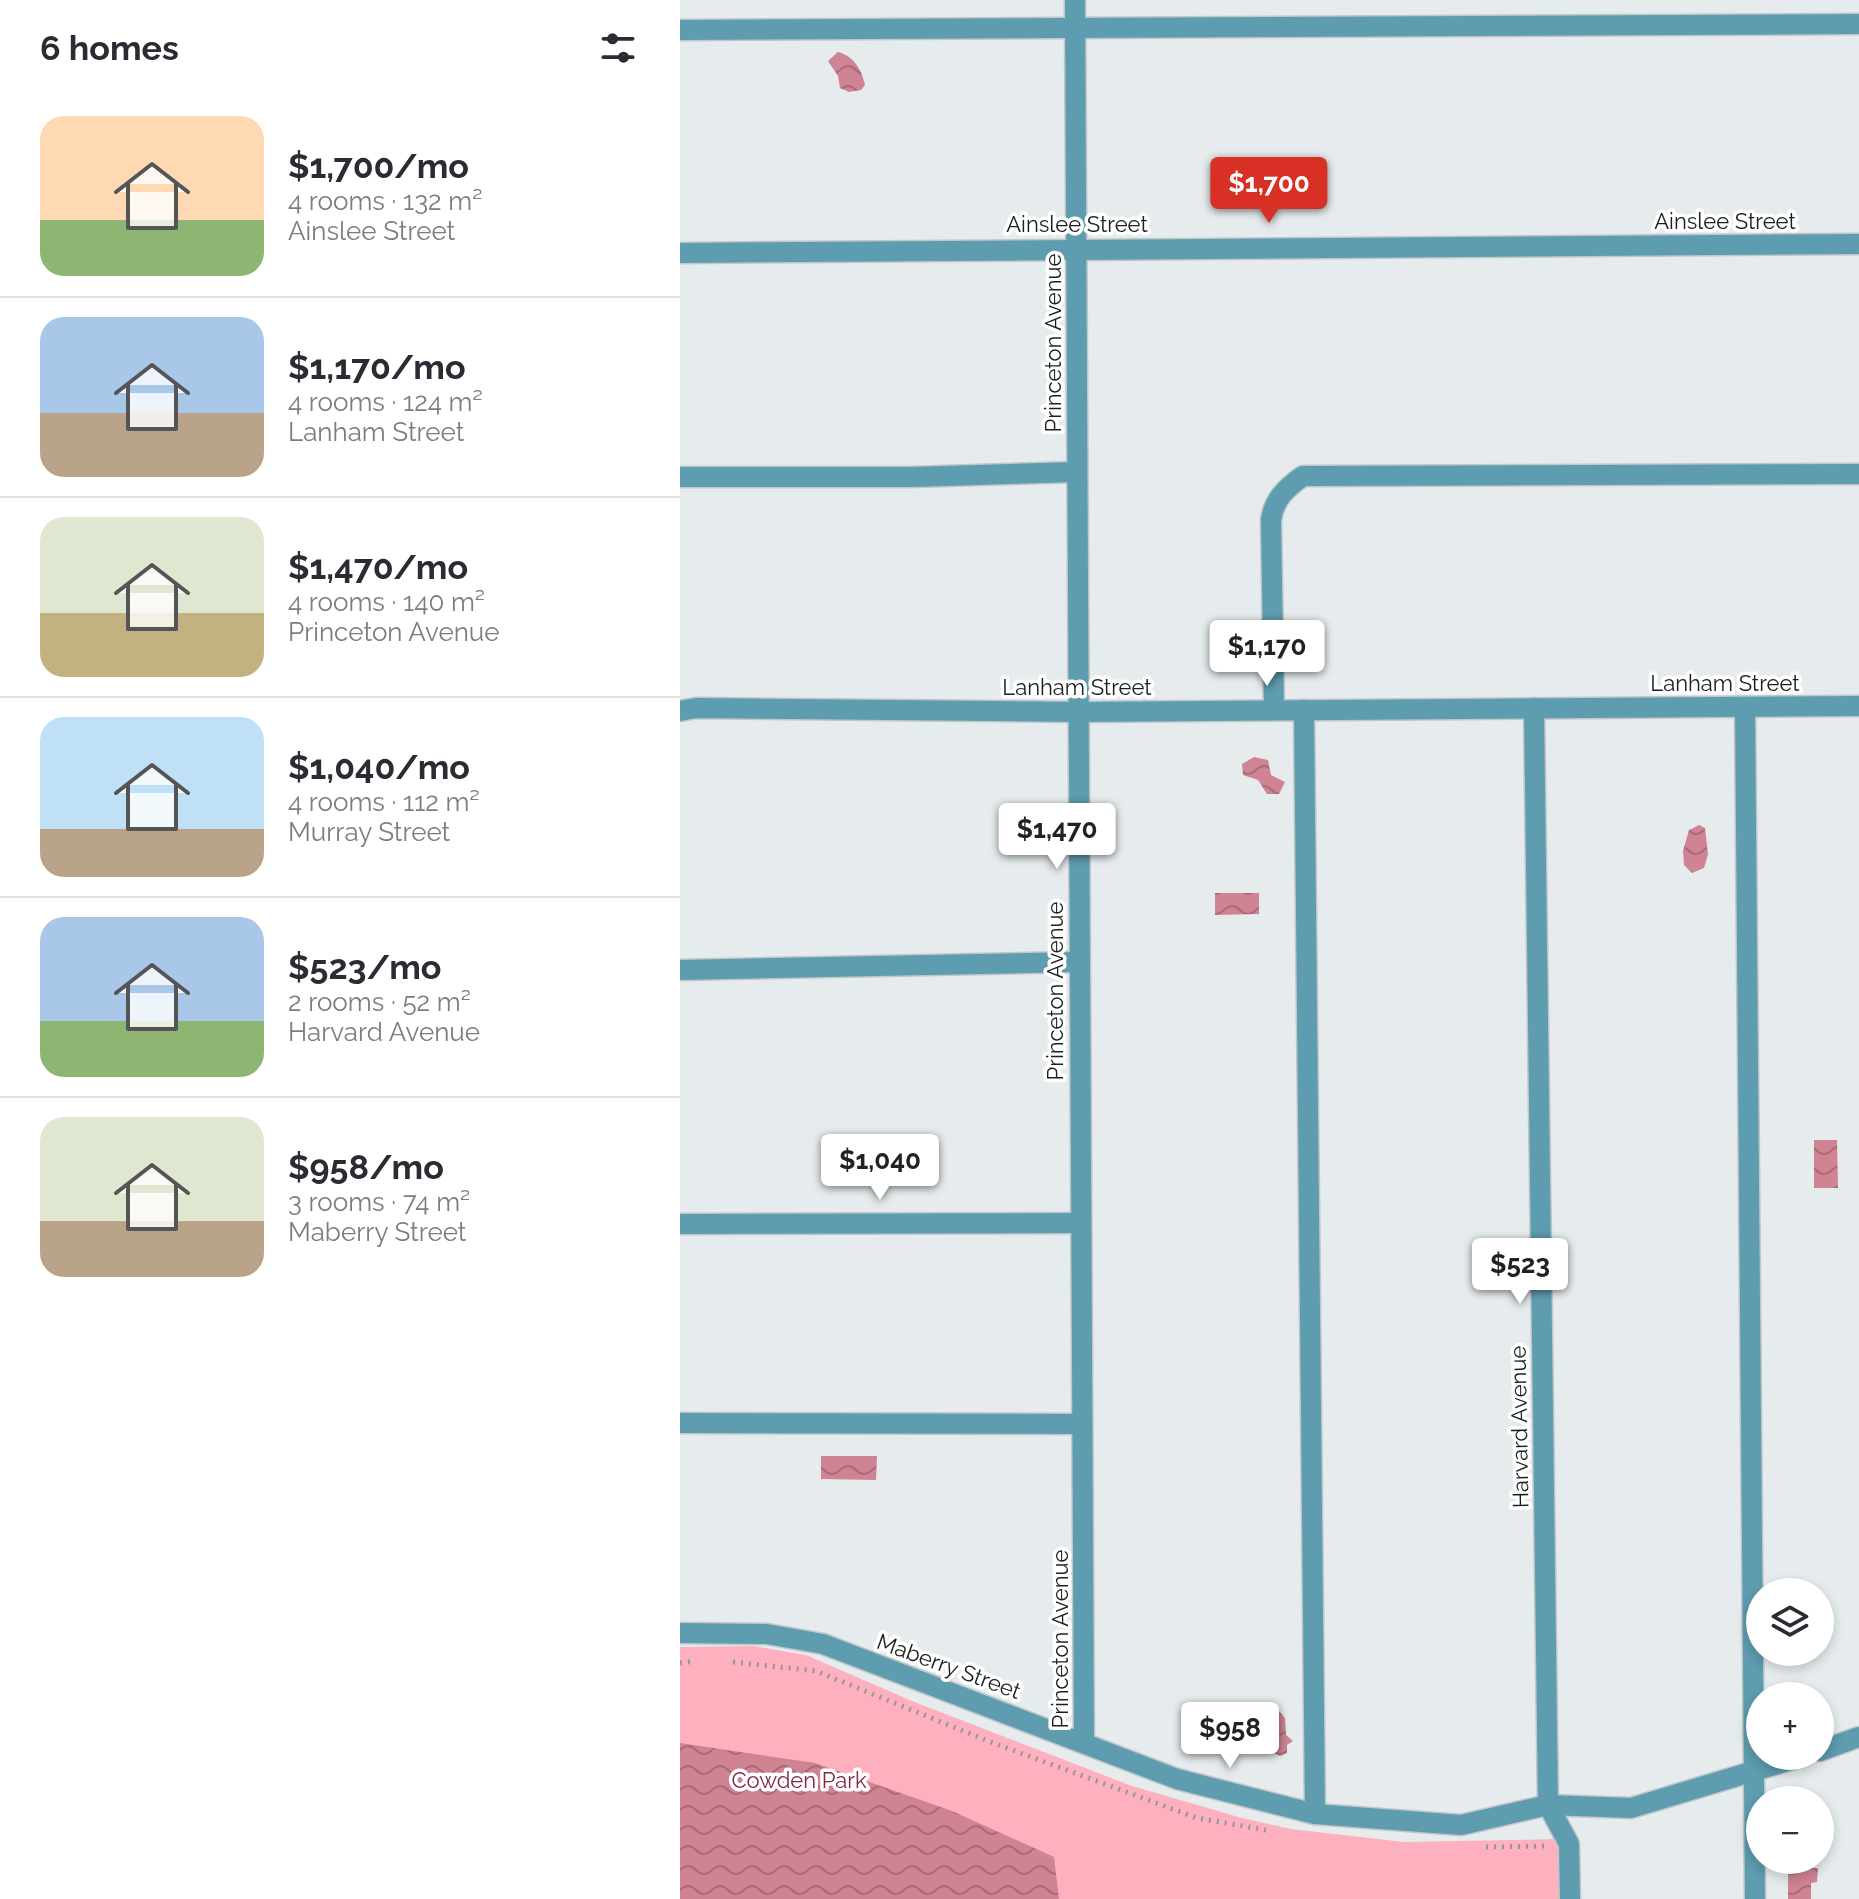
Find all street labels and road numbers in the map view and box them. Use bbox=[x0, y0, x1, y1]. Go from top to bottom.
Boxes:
street label: Ainslee Street bbox=[1654, 208, 1796, 234]
street label: Ainslee Street bbox=[1006, 211, 1148, 237]
street label: Princeton Avenue bbox=[1040, 253, 1066, 433]
street label: Lanham Street bbox=[1650, 670, 1800, 696]
street label: Lanham Street bbox=[1002, 674, 1152, 700]
street label: Princeton Avenue bbox=[1042, 901, 1068, 1081]
street label: Harvard Avenue bbox=[1505, 1345, 1533, 1508]
street label: Princeton Avenue bbox=[1047, 1549, 1073, 1729]
street label: Maberry Street bbox=[874, 1628, 1025, 1704]

